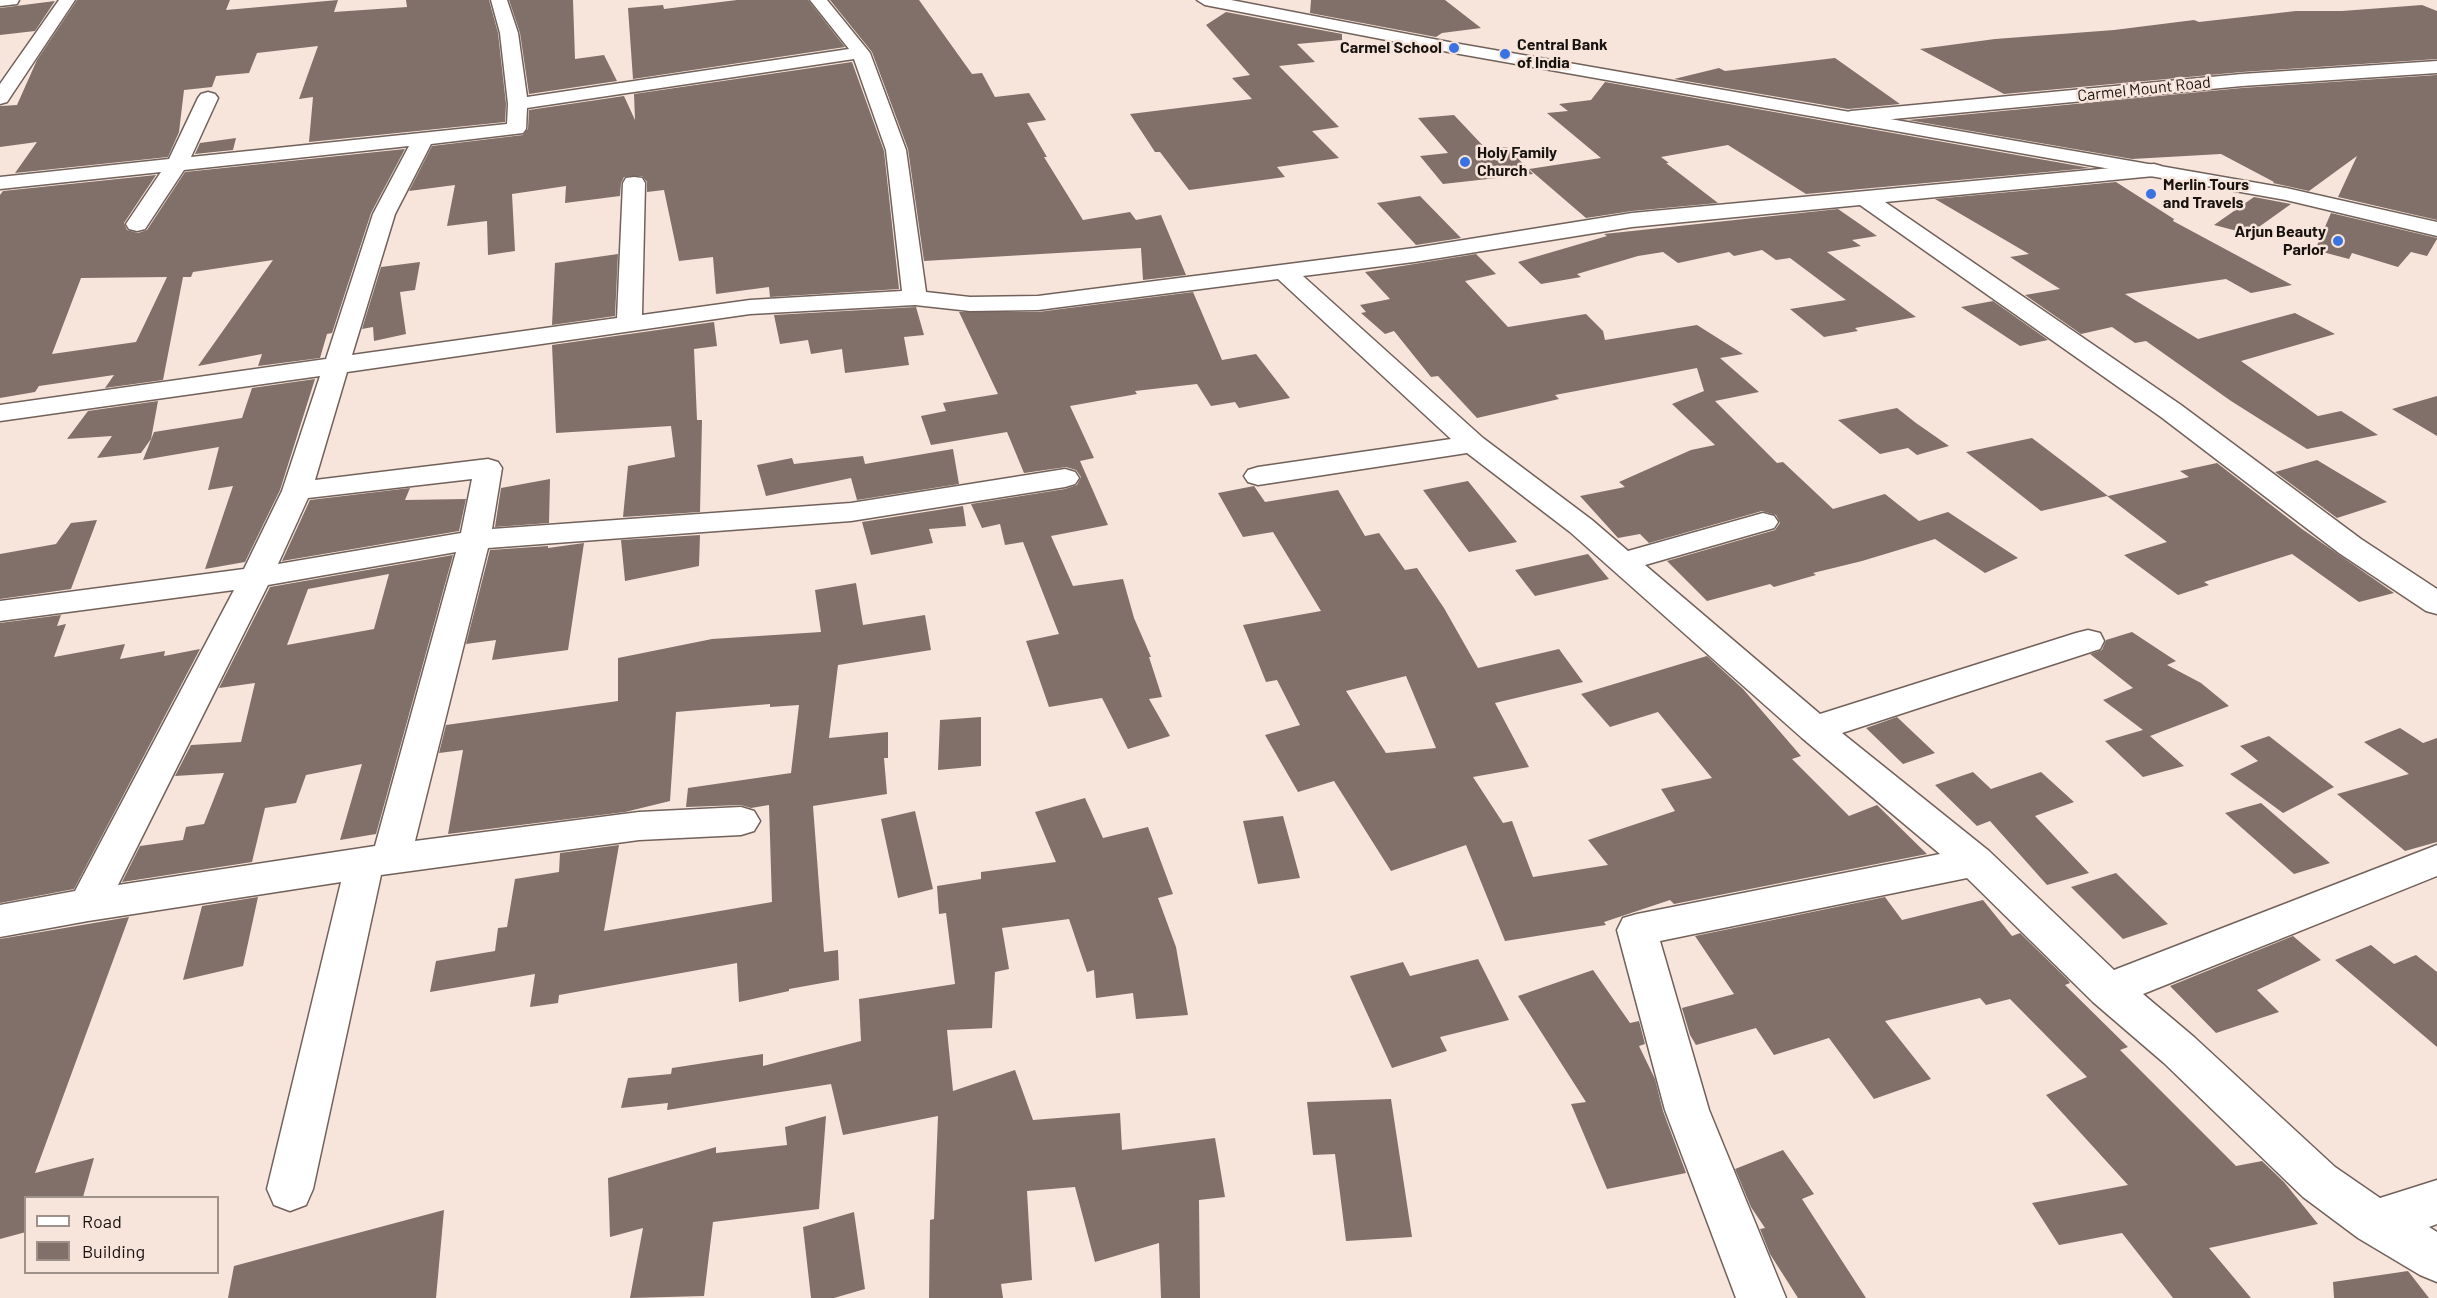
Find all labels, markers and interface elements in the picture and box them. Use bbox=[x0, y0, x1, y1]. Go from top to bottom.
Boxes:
place label: Central Bank of India bbox=[1517, 35, 1607, 73]
place label: Carmel School bbox=[1340, 38, 1442, 58]
marker: Carmel School bbox=[1447, 41, 1461, 55]
marker: Central Bank of India bbox=[1498, 47, 1512, 61]
street label: Carmel Mount Road bbox=[2076, 72, 2212, 106]
place label: Holy Family Church bbox=[1477, 143, 1557, 181]
marker: Holy Family Church bbox=[1458, 155, 1472, 169]
place label: Merlin Tours and Travels bbox=[2163, 175, 2249, 213]
marker: Merlin Tours and Travels bbox=[2144, 187, 2158, 201]
place label: Arjun Beauty Parlor bbox=[2235, 222, 2326, 260]
marker: Arjun Beauty Parlor bbox=[2331, 234, 2345, 248]
legend bbox=[24, 1196, 219, 1274]
text: Road bbox=[82, 1210, 122, 1232]
text: Building bbox=[82, 1240, 145, 1262]

